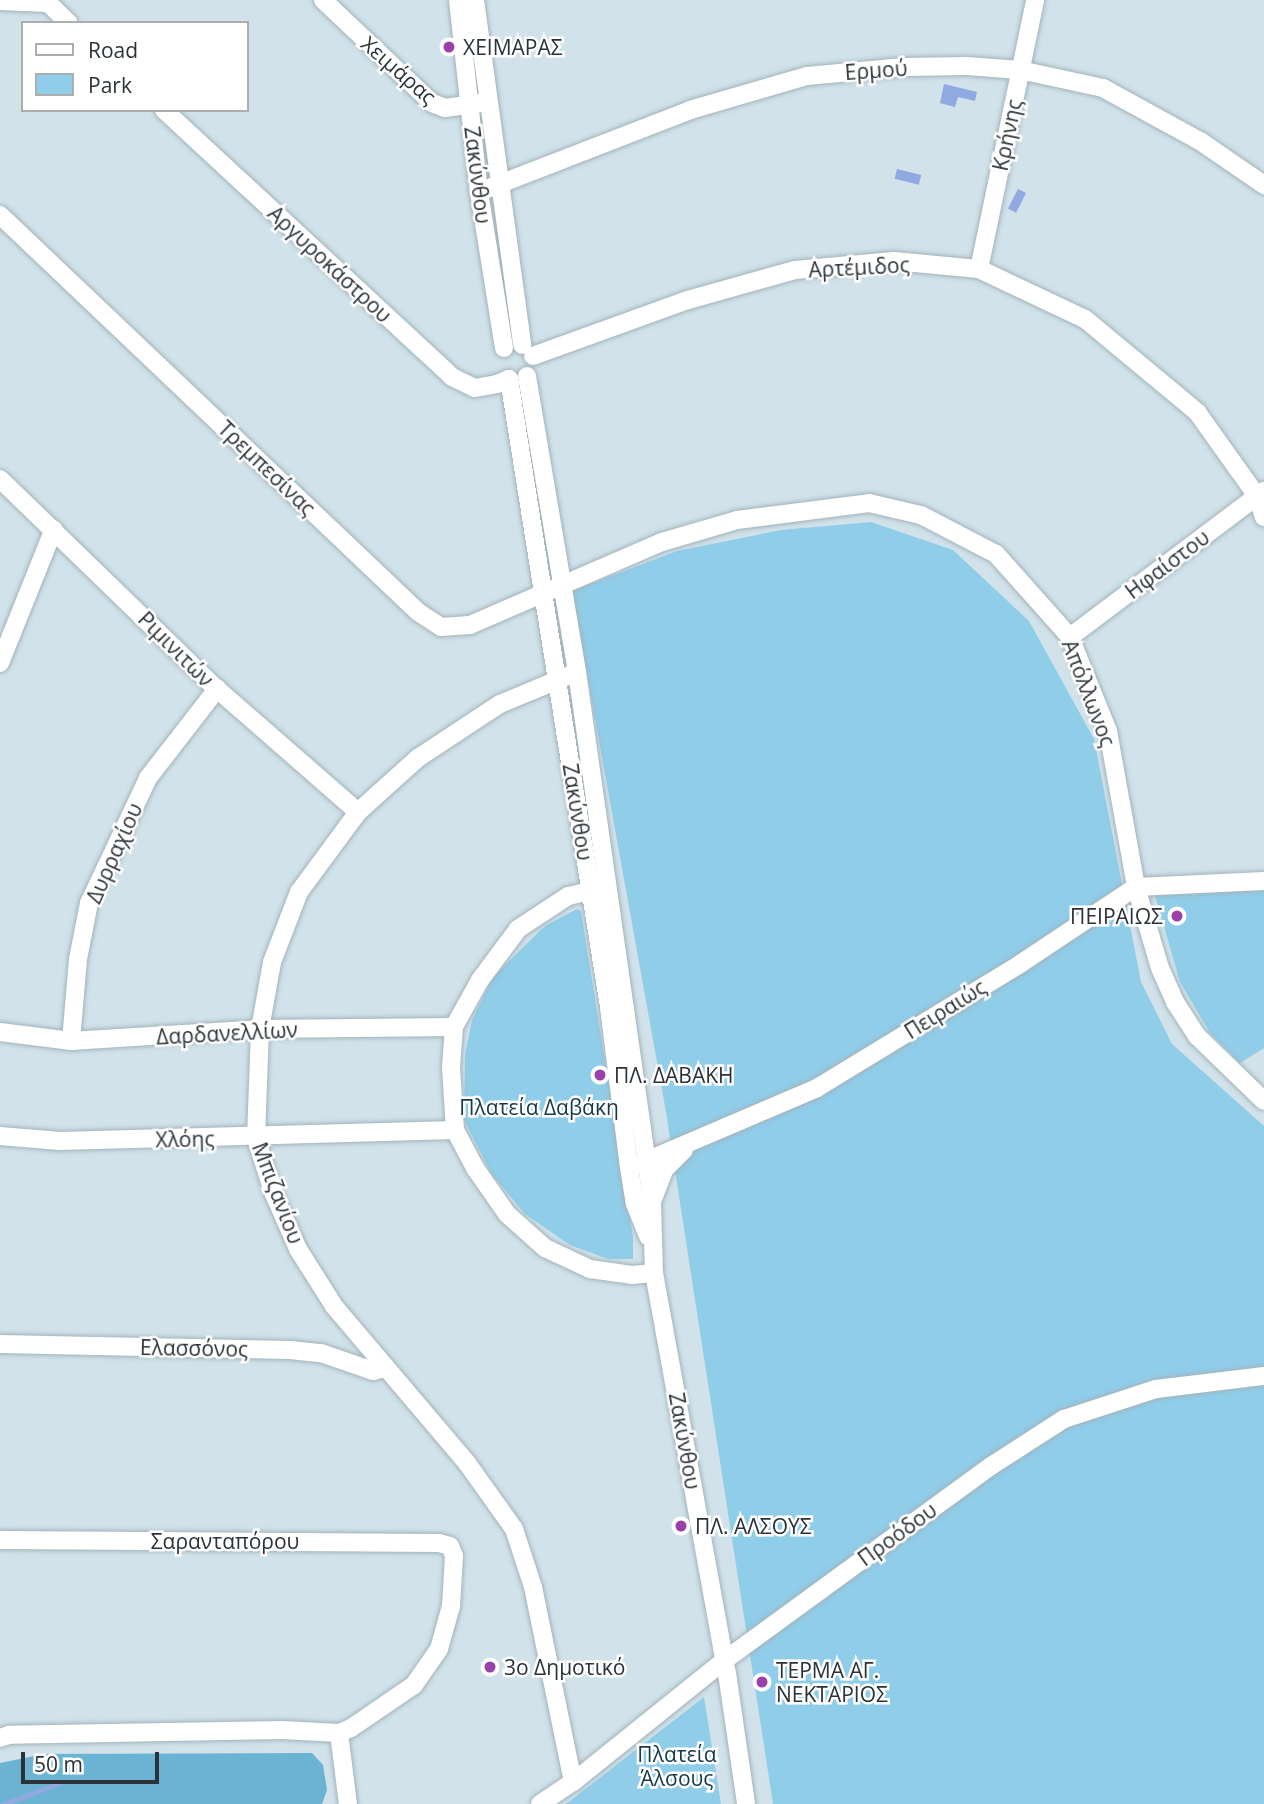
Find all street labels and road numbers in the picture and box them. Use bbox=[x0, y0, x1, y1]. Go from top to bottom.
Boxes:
street label: Χειμάρας bbox=[357, 31, 441, 109]
street label: Ερμού bbox=[844, 55, 908, 85]
street label: Κρήνης bbox=[987, 97, 1027, 173]
street label: Ζακύνθου bbox=[460, 125, 496, 225]
street label: Αργυροκάστρου bbox=[263, 200, 397, 328]
street label: Αρτέμιδος bbox=[808, 252, 910, 282]
street label: Τρεμπεσίνας bbox=[213, 415, 321, 521]
street label: Ηφαίστου bbox=[1120, 524, 1214, 604]
street label: Ριμινιτών bbox=[133, 606, 219, 692]
street label: Απόλλωνος bbox=[1057, 636, 1121, 750]
street label: Ζακύνθου bbox=[558, 762, 598, 862]
street label: Δυρραχίου bbox=[81, 799, 147, 907]
street label: Πειραιώς bbox=[900, 974, 990, 1044]
street label: Δαρδανελλίων bbox=[156, 1017, 298, 1049]
street label: Χλόης bbox=[155, 1126, 215, 1152]
street label: Μπιζανίου bbox=[247, 1139, 309, 1247]
street label: Ελασσόνος bbox=[140, 1334, 248, 1362]
street label: Ζακύνθου bbox=[664, 1391, 706, 1491]
street label: Προόδου bbox=[853, 1497, 941, 1571]
street label: Σαρανταπόρου bbox=[151, 1528, 299, 1554]

